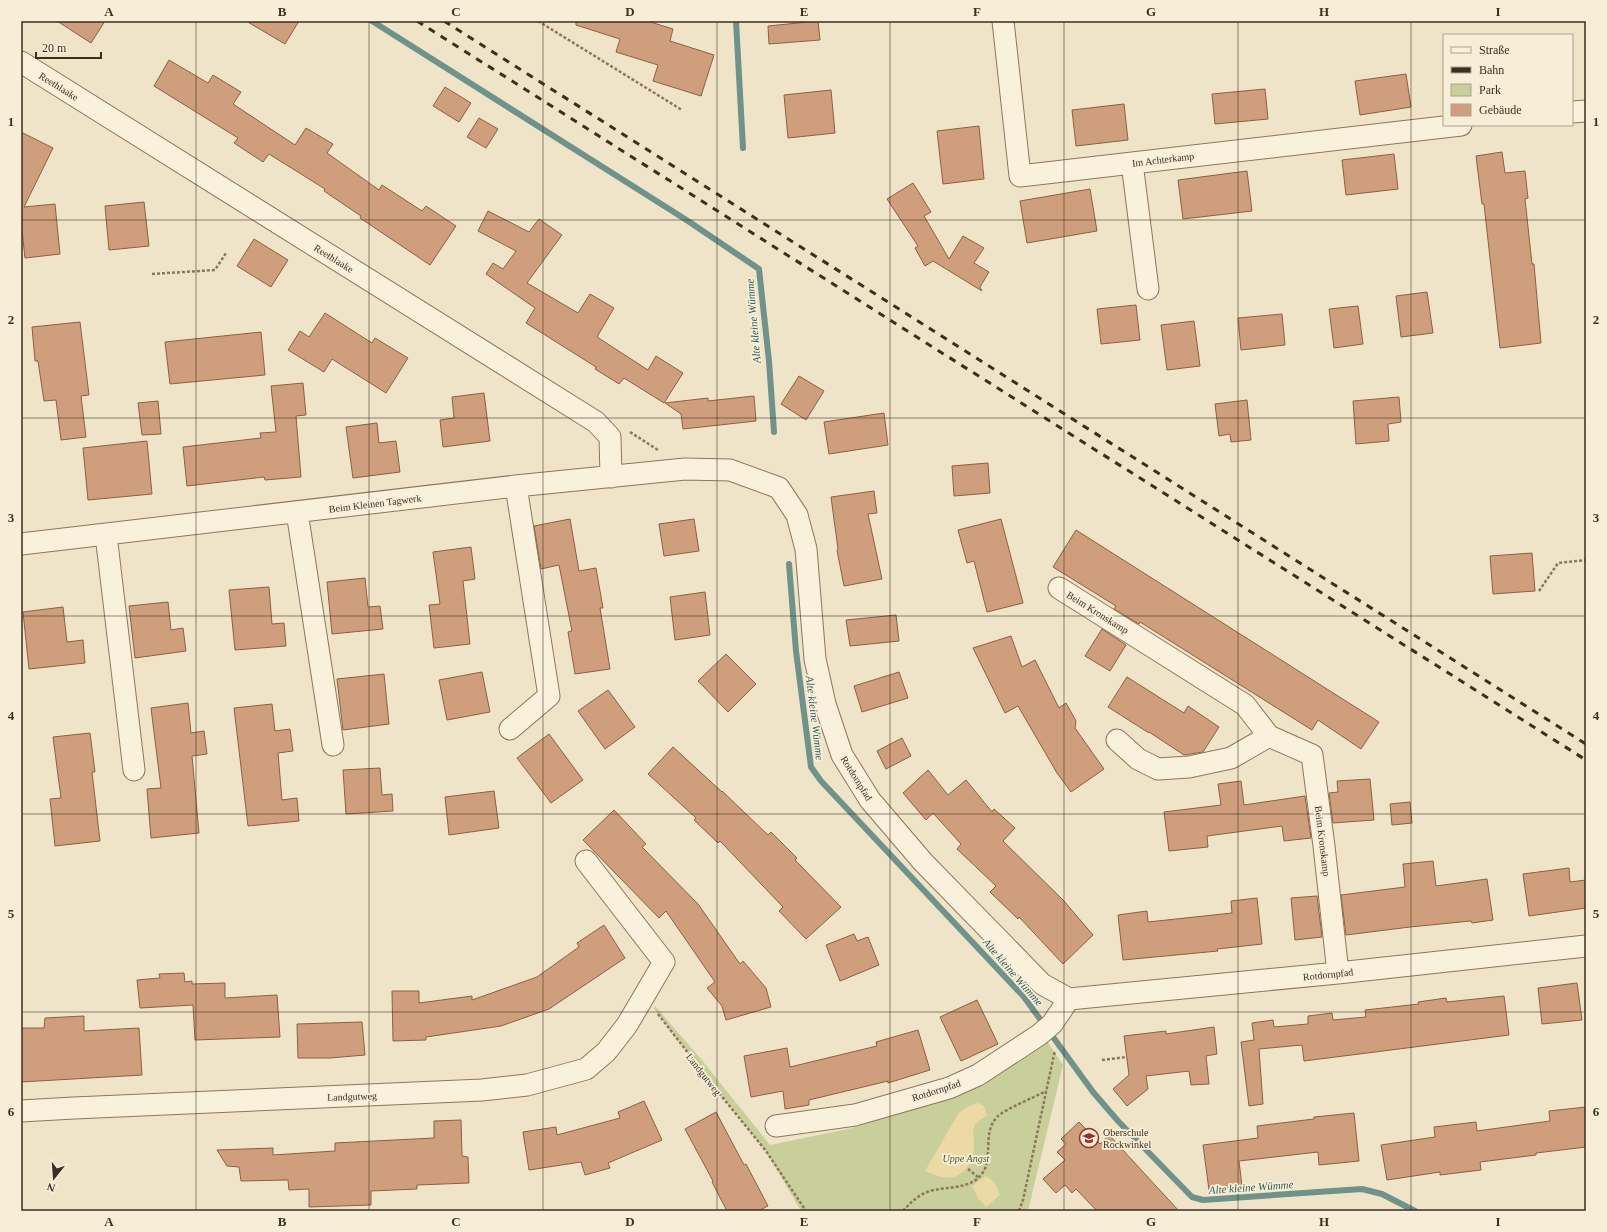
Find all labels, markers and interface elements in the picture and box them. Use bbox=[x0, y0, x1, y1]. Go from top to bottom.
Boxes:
text: A bbox=[104, 4, 114, 19]
text: B bbox=[278, 4, 287, 19]
text: C bbox=[451, 4, 461, 19]
text: D bbox=[625, 4, 635, 19]
text: E bbox=[800, 4, 808, 19]
text: F bbox=[973, 4, 981, 19]
text: G bbox=[1146, 4, 1156, 19]
text: H bbox=[1319, 4, 1329, 19]
text: I bbox=[1495, 4, 1501, 19]
scale bar bbox=[36, 34, 101, 60]
legend bbox=[1443, 34, 1573, 126]
text: 20 m bbox=[42, 41, 67, 55]
text: Straße bbox=[1479, 43, 1510, 57]
text: Bahn bbox=[1479, 63, 1504, 77]
street label: Reethlaake bbox=[37, 70, 81, 103]
text: Park bbox=[1479, 83, 1501, 97]
text: Gebäude bbox=[1479, 103, 1522, 117]
text: 1 bbox=[8, 114, 14, 129]
text: 1 bbox=[1593, 114, 1599, 129]
street label: Im Achterkamp bbox=[1131, 150, 1195, 169]
street label: Reethlaake bbox=[312, 242, 356, 275]
water label: Alte kleine Wümme bbox=[743, 278, 763, 365]
text: 2 bbox=[8, 312, 14, 327]
text: 2 bbox=[1593, 312, 1599, 327]
street label: Beim Kleinen Tagwerk bbox=[328, 492, 422, 515]
text: 3 bbox=[8, 510, 15, 525]
text: 3 bbox=[1593, 510, 1600, 525]
street label: Beim Kronskamp bbox=[1065, 589, 1131, 636]
water label: Alte kleine Wümme bbox=[804, 674, 826, 761]
text: 4 bbox=[8, 708, 15, 723]
text: 4 bbox=[1593, 708, 1600, 723]
street label: Rotdornpfad bbox=[839, 754, 875, 803]
street label: Beim Kronskamp bbox=[1313, 805, 1332, 877]
text: 5 bbox=[8, 906, 15, 921]
text: 5 bbox=[1593, 906, 1600, 921]
water label: Alte kleine Wümme bbox=[980, 935, 1045, 1008]
street label: Rotdornpfad bbox=[1302, 966, 1354, 983]
street label: Landgutweg bbox=[684, 1051, 723, 1097]
street label: Rotdornpfad bbox=[910, 1077, 962, 1104]
street label: Landgutweg bbox=[327, 1090, 377, 1103]
text: 6 bbox=[8, 1104, 15, 1119]
text: 6 bbox=[1593, 1104, 1600, 1119]
school or university icon: Oberschule Rockwinkel bbox=[1078, 1127, 1100, 1149]
place label: Oberschule Rockwinkel bbox=[1103, 1127, 1152, 1150]
park label: Uppe Angst bbox=[943, 1153, 990, 1164]
north arrow bbox=[34, 1158, 74, 1198]
water label: Alte kleine Wümme bbox=[1207, 1178, 1294, 1196]
text: N bbox=[45, 1181, 57, 1194]
text: A bbox=[104, 1214, 114, 1229]
text: B bbox=[278, 1214, 287, 1229]
text: C bbox=[451, 1214, 461, 1229]
text: D bbox=[625, 1214, 635, 1229]
text: E bbox=[800, 1214, 808, 1229]
text: F bbox=[973, 1214, 981, 1229]
text: G bbox=[1146, 1214, 1156, 1229]
text: H bbox=[1319, 1214, 1329, 1229]
text: I bbox=[1495, 1214, 1501, 1229]

